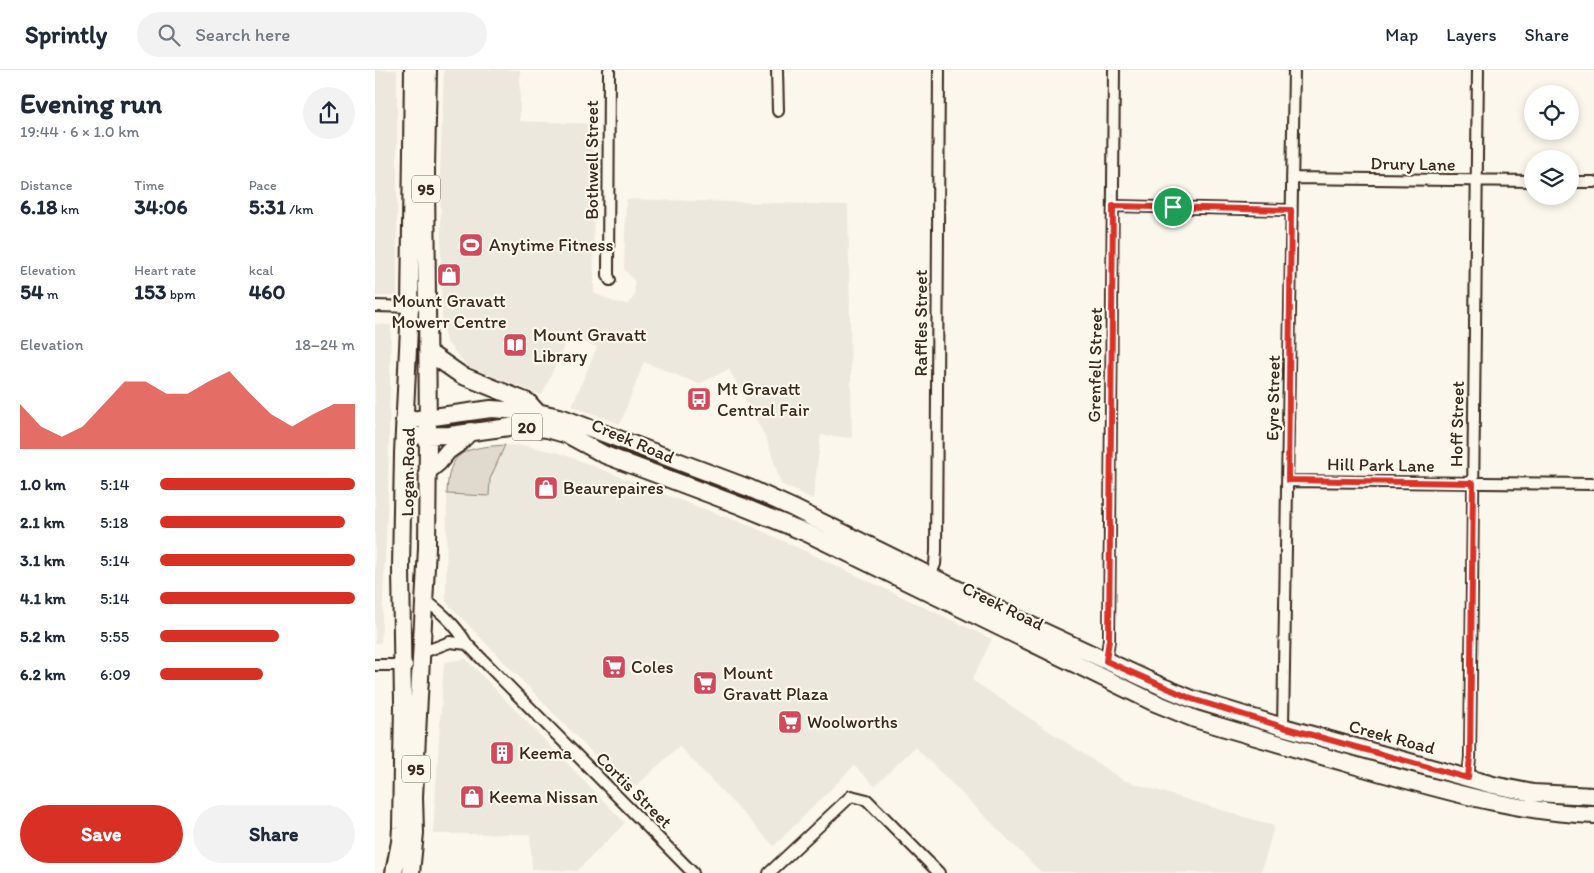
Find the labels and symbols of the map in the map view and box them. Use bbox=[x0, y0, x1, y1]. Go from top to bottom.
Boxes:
street label: Bothwell Street bbox=[581, 100, 603, 220]
street label: Drury Lane bbox=[1370, 152, 1456, 176]
road number: 95 bbox=[412, 176, 440, 202]
pin bbox=[1152, 186, 1194, 228]
sports icon: Anytime Fitness bbox=[458, 232, 484, 258]
place label: Anytime Fitness bbox=[489, 234, 614, 256]
shop icon: Mount Gravatt Mowerr Centre bbox=[436, 262, 462, 288]
street label: Raffles Street bbox=[910, 269, 932, 377]
place label: Mount Gravatt Mowerr Centre bbox=[391, 290, 507, 333]
street label: Grenfell Street bbox=[1083, 307, 1107, 423]
place label: Mount Gravatt Library bbox=[533, 324, 647, 367]
library icon: Mount Gravatt Library bbox=[502, 332, 528, 358]
street label: Eyre Street bbox=[1261, 355, 1285, 441]
place label: Mt Gravatt Central Fair bbox=[717, 378, 809, 421]
street label: Hoff Street bbox=[1445, 380, 1469, 467]
bus stop icon: Mt Gravatt Central Fair bbox=[686, 386, 712, 412]
road number: 20 bbox=[512, 414, 542, 441]
street label: Creek Road bbox=[588, 414, 678, 468]
street label: Logan Road bbox=[396, 427, 420, 517]
street label: Hill Park Lane bbox=[1327, 453, 1435, 477]
shop icon: Beaurepaires bbox=[533, 475, 559, 501]
place label: Beaurepaires bbox=[563, 477, 664, 499]
street label: Creek Road bbox=[958, 577, 1048, 635]
supermarket icon: Coles bbox=[601, 654, 627, 680]
place label: Coles bbox=[631, 656, 673, 678]
place label: Mount Gravatt Plaza bbox=[723, 662, 829, 705]
supermarket icon: Mount Gravatt Plaza bbox=[692, 670, 718, 696]
supermarket icon: Woolworths bbox=[777, 709, 803, 735]
place label: Woolworths bbox=[807, 711, 898, 733]
street label: Creek Road bbox=[1346, 715, 1438, 759]
building icon: Keema bbox=[489, 740, 515, 766]
place label: Keema bbox=[519, 742, 573, 764]
street label: Cortis Street bbox=[591, 747, 677, 833]
road number: 95 bbox=[402, 756, 430, 782]
shop icon: Keema Nissan bbox=[459, 784, 485, 810]
place label: Keema Nissan bbox=[489, 786, 598, 808]

